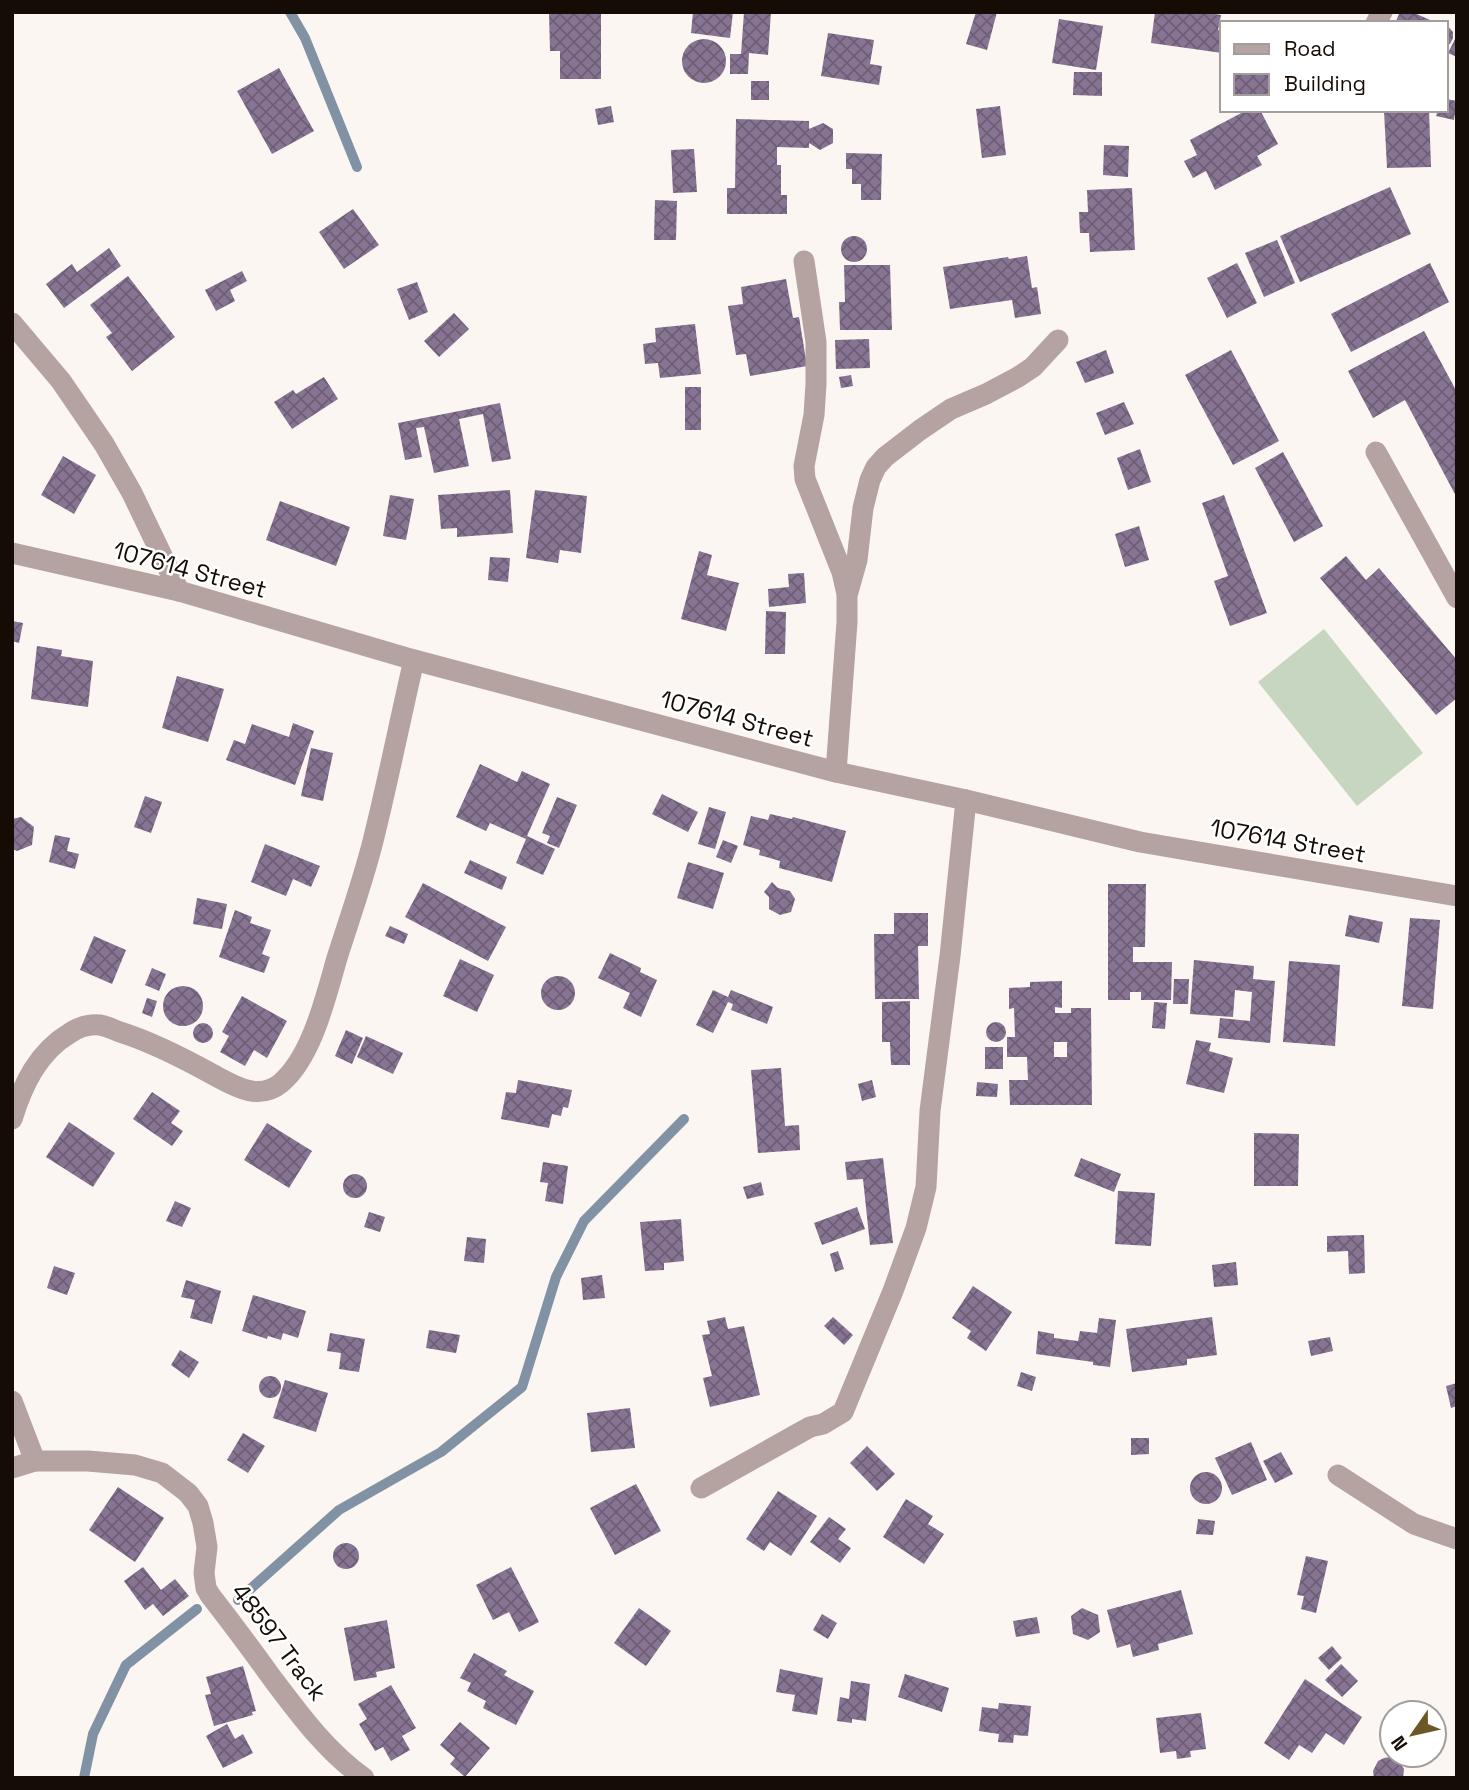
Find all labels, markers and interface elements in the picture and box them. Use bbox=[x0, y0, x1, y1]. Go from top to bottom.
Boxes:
legend bbox=[1220, 21, 1448, 112]
text: Road bbox=[1284, 35, 1336, 62]
text: Building bbox=[1284, 70, 1366, 97]
street label: 107614 Street bbox=[110, 534, 270, 605]
street label: 107614 Street bbox=[657, 683, 817, 754]
street label: 107614 Street bbox=[1208, 812, 1368, 869]
street label: 48597 Track bbox=[225, 1577, 334, 1707]
north arrow bbox=[1378, 1699, 1448, 1769]
text: N bbox=[1385, 1731, 1413, 1755]

